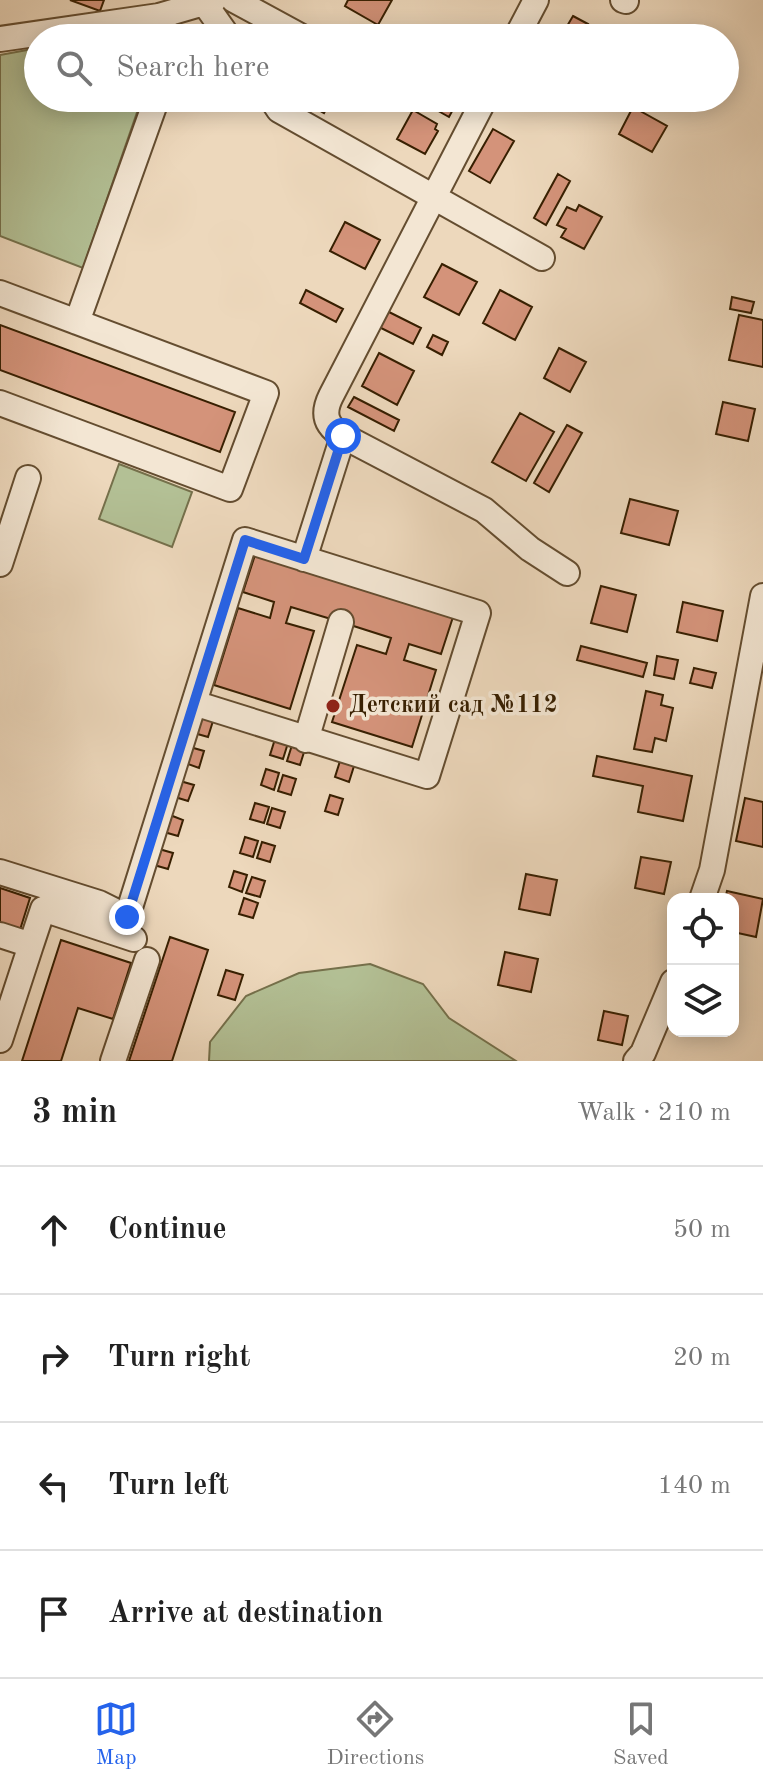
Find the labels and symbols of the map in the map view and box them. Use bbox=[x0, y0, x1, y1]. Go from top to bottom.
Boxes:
route start bbox=[325, 418, 361, 454]
place label: Детский сад №112 bbox=[349, 694, 558, 718]
marker: Детский сад №112 bbox=[324, 697, 342, 715]
route end bbox=[109, 899, 145, 935]

